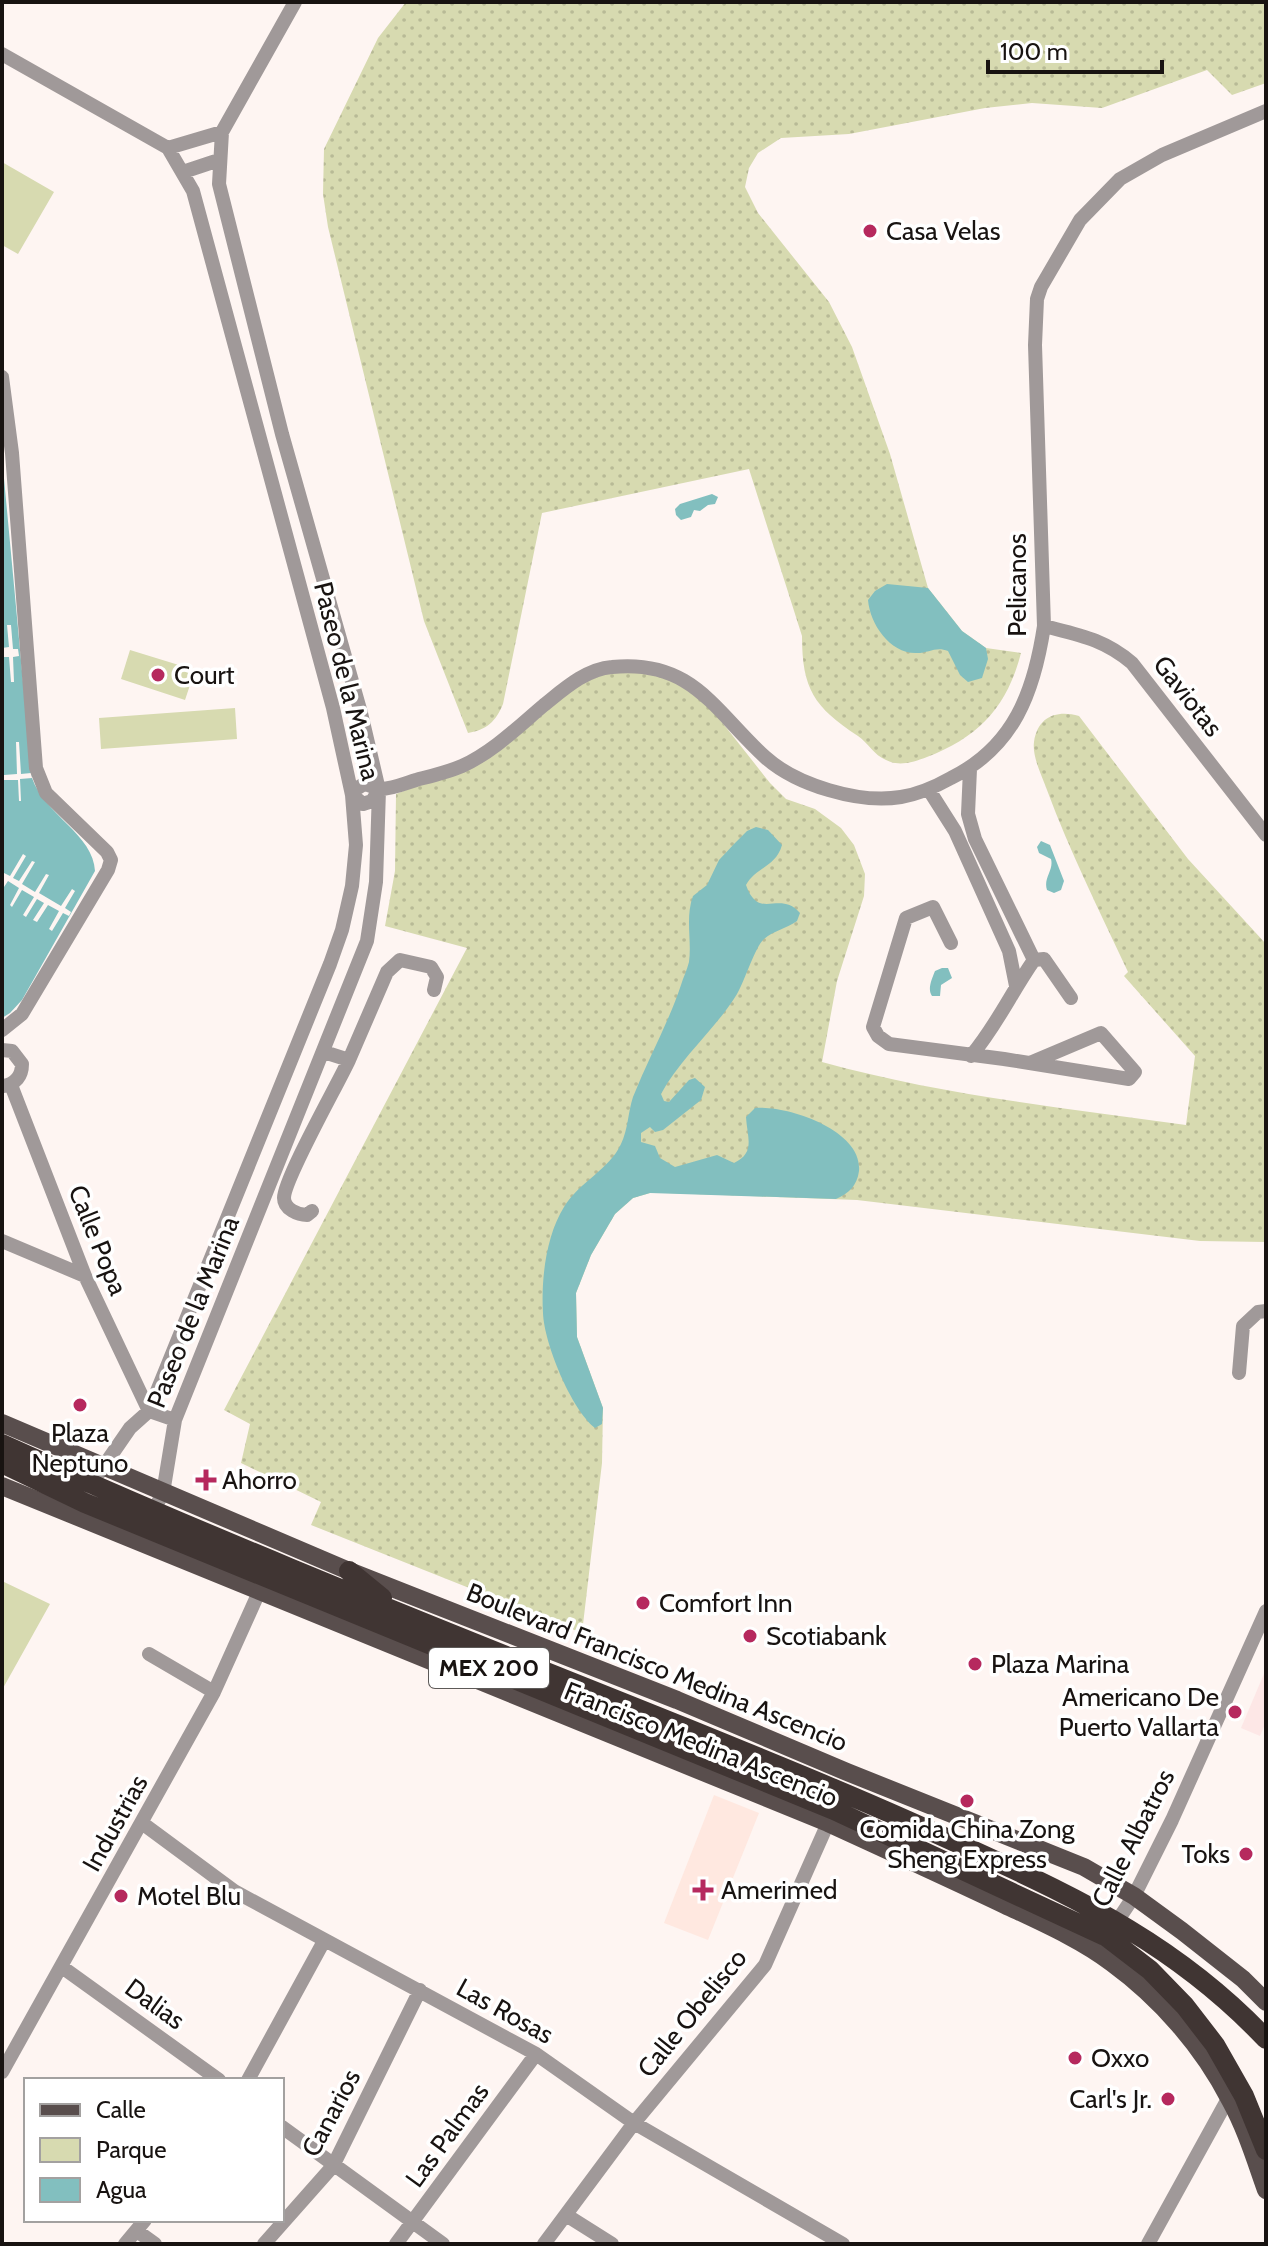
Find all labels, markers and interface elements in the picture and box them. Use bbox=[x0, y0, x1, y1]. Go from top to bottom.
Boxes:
scale bar bbox=[988, 24, 1162, 74]
text: 100 m bbox=[1000, 37, 1068, 66]
place label: Casa Velas bbox=[886, 215, 1001, 247]
marker: Casa Velas bbox=[861, 222, 879, 240]
street label: Pelicanos bbox=[1001, 533, 1033, 637]
street label: Paseo de la Marina bbox=[307, 578, 387, 784]
street label: Gaviotas bbox=[1146, 649, 1230, 743]
place label: Court bbox=[174, 659, 235, 691]
marker: Court bbox=[149, 666, 167, 684]
street label: Calle Popa bbox=[62, 1180, 135, 1300]
street label: Paseo de la Marina bbox=[140, 1211, 246, 1412]
marker: Plaza Neptuno bbox=[71, 1396, 89, 1414]
place label: Plaza Neptuno bbox=[32, 1417, 128, 1479]
place label: Ahorro bbox=[222, 1464, 297, 1496]
marker: Ahorro bbox=[197, 1471, 215, 1489]
street label: Boulevard Francisco Medina Ascencio bbox=[462, 1576, 852, 1758]
place label: Comfort Inn bbox=[659, 1587, 793, 1619]
marker: Comfort Inn bbox=[634, 1594, 652, 1612]
place label: Scotiabank bbox=[766, 1620, 887, 1652]
marker: Scotiabank bbox=[741, 1627, 759, 1645]
road number: MEX 200 bbox=[429, 1648, 549, 1688]
place label: Plaza Marina bbox=[991, 1648, 1130, 1680]
marker: Plaza Marina bbox=[966, 1655, 984, 1673]
street label: Francisco Medina Ascencio bbox=[560, 1675, 842, 1813]
place label: Americano De Puerto Vallarta bbox=[1059, 1681, 1220, 1743]
marker: Americano De Puerto Vallarta bbox=[1226, 1703, 1244, 1721]
street label: Calle Albatros bbox=[1085, 1764, 1181, 1912]
street label: Industrias bbox=[75, 1769, 155, 1877]
marker: Comida China Zong Sheng Express bbox=[958, 1792, 976, 1810]
place label: Comida China Zong Sheng Express bbox=[860, 1813, 1075, 1875]
place label: Toks bbox=[1181, 1838, 1230, 1870]
marker: Toks bbox=[1237, 1845, 1255, 1863]
place label: Amerimed bbox=[721, 1874, 837, 1906]
marker: Amerimed bbox=[692, 1879, 714, 1901]
place label: Motel Blu bbox=[137, 1880, 241, 1912]
marker: Motel Blu bbox=[112, 1887, 130, 1905]
street label: Calle Obelisco bbox=[631, 1942, 753, 2084]
street label: Las Rosas bbox=[451, 1971, 559, 2051]
street label: Dalias bbox=[119, 1972, 191, 2036]
place label: Oxxo bbox=[1091, 2042, 1149, 2074]
marker: Oxxo bbox=[1066, 2049, 1084, 2067]
street label: Canarios bbox=[295, 2064, 367, 2162]
street label: Las Palmas bbox=[398, 2076, 496, 2193]
legend bbox=[24, 2078, 284, 2222]
place label: Carl's Jr. bbox=[1069, 2083, 1152, 2115]
marker: Carl's Jr. bbox=[1159, 2090, 1177, 2108]
text: Calle bbox=[96, 2095, 146, 2124]
text: Parque bbox=[96, 2135, 166, 2164]
text: Agua bbox=[96, 2175, 147, 2204]

